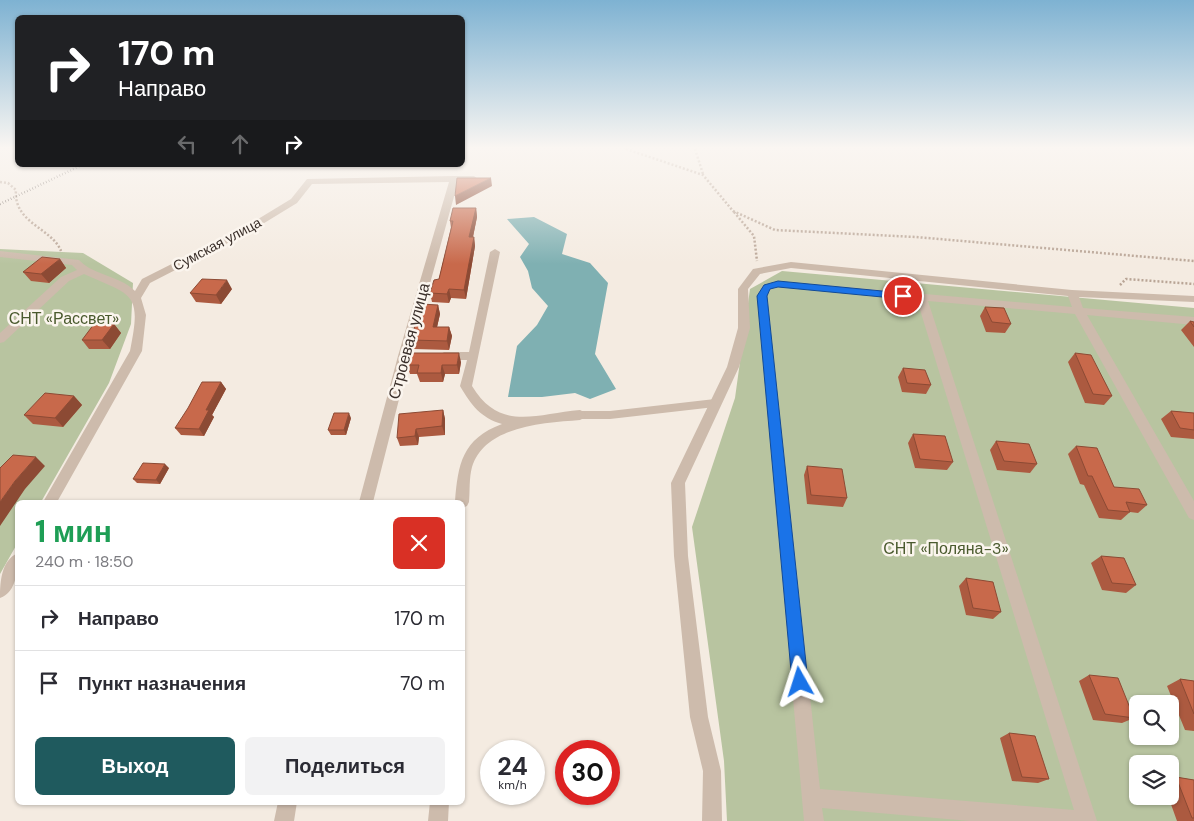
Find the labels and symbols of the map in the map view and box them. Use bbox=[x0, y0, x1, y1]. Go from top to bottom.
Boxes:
street label: Сумская улица bbox=[170, 213, 264, 275]
pin bbox=[882, 275, 924, 317]
street label: Строевая улица bbox=[383, 280, 435, 402]
park label: СНТ «Рассвет» bbox=[9, 308, 119, 329]
park label: СНТ «Поляна-3» bbox=[883, 538, 1009, 559]
position arrow bbox=[773, 655, 825, 707]
speed limit sign: 30 bbox=[555, 740, 620, 805]

